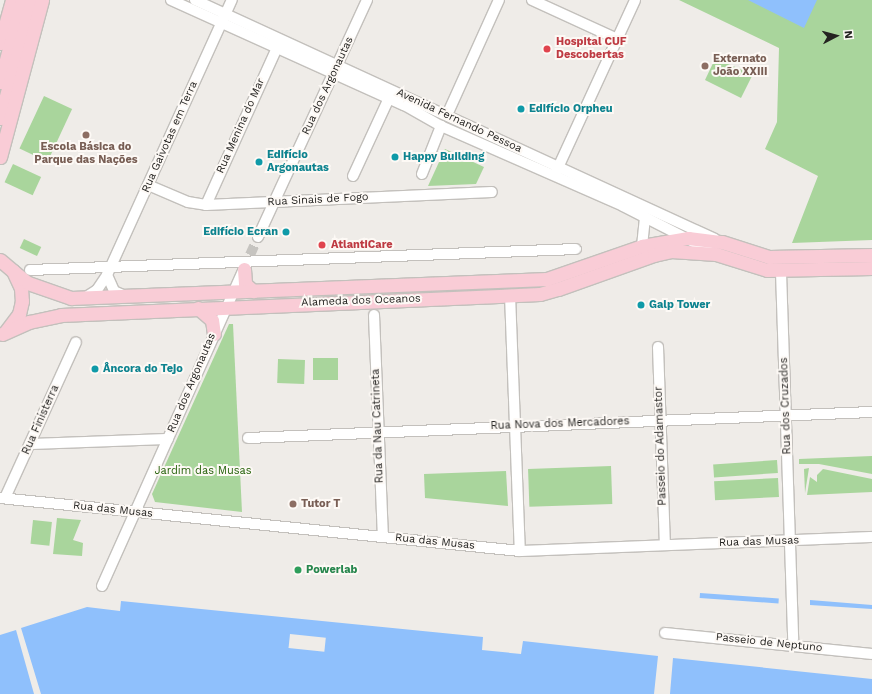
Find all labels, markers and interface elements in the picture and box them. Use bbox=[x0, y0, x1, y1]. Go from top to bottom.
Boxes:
north arrow bbox=[816, 16, 856, 56]
text: N bbox=[842, 30, 855, 39]
street label: Rua dos Argonautas bbox=[299, 35, 357, 137]
place label: Hospital CUF Descobertas bbox=[556, 36, 627, 62]
marker: Hospital CUF Descobertas bbox=[541, 43, 553, 55]
place label: Externato João XXIII bbox=[713, 53, 767, 79]
marker: Externato João XXIII bbox=[700, 61, 710, 71]
street label: Rua Menina do Mar bbox=[214, 76, 268, 176]
street label: Rua Gaivotas em Terra bbox=[139, 79, 201, 195]
street label: Avenida Fernando Pessoa bbox=[394, 86, 524, 156]
place label: Edifício Orpheu bbox=[529, 102, 613, 116]
marker: Edifício Orpheu bbox=[516, 104, 526, 114]
marker: Escola Básica do Parque das Nações bbox=[81, 130, 91, 140]
place label: Escola Básica do Parque das Nações bbox=[34, 141, 138, 167]
place label: Edifício Argonautas bbox=[267, 149, 329, 175]
place label: Happy Building bbox=[403, 150, 485, 164]
marker: Happy Building bbox=[390, 152, 400, 162]
marker: Edifício Argonautas bbox=[254, 157, 264, 167]
street label: Rua Sinais de Fogo bbox=[267, 191, 369, 209]
place label: Edifício Ecran bbox=[203, 225, 278, 239]
marker: Edifício Ecran bbox=[281, 227, 291, 237]
place label: AtlantiCare bbox=[331, 238, 393, 252]
marker: AtlantiCare bbox=[316, 239, 328, 251]
street label: Alameda dos Oceanos bbox=[301, 292, 421, 310]
place label: Galp Tower bbox=[649, 298, 710, 312]
marker: Galp Tower bbox=[636, 300, 646, 310]
street label: Rua dos Argonautas bbox=[165, 331, 219, 435]
street label: Rua dos Cruzados bbox=[778, 357, 794, 455]
place label: Âncora do Tejo bbox=[103, 362, 183, 376]
marker: Âncora do Tejo bbox=[90, 364, 100, 374]
street label: Rua da Nau Catrineta bbox=[369, 368, 387, 484]
street label: Rua Finisterra bbox=[20, 383, 62, 457]
street label: Passeio do Adamastor bbox=[652, 386, 670, 506]
street label: Rua Nova dos Mercadores bbox=[490, 415, 630, 433]
park label: Jardim das Musas bbox=[154, 464, 252, 478]
place label: Tutor T bbox=[301, 497, 341, 511]
street label: Rua das Musas bbox=[72, 499, 154, 521]
marker: Tutor T bbox=[288, 499, 298, 509]
street label: Rua das Musas bbox=[394, 531, 476, 553]
street label: Rua das Musas bbox=[719, 534, 799, 550]
place label: Powerlab bbox=[306, 563, 357, 577]
marker: Powerlab bbox=[293, 565, 303, 575]
street label: Passeio de Neptuno bbox=[715, 631, 823, 655]

